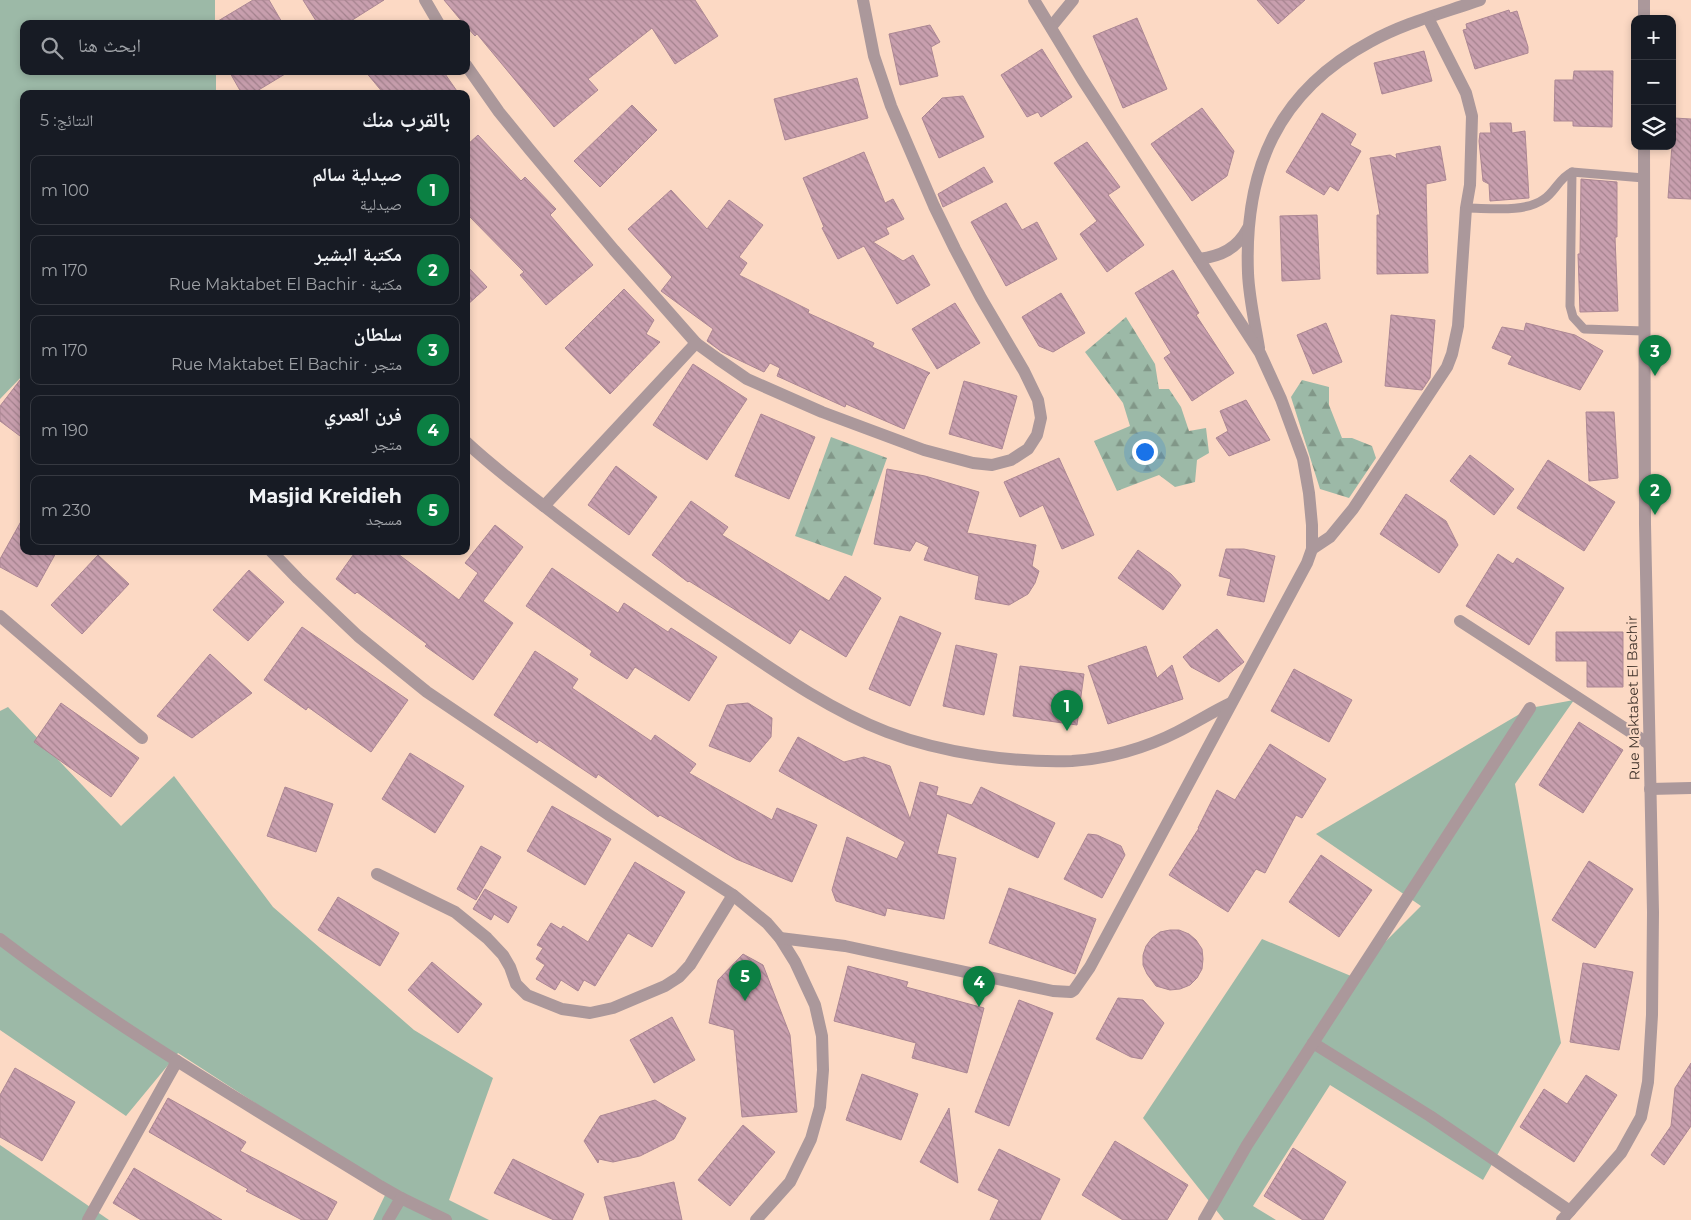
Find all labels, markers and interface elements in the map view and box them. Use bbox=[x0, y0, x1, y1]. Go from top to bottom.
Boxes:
map controls bbox=[1631, 15, 1676, 150]
button: + bbox=[1631, 15, 1676, 60]
search box bbox=[20, 20, 470, 75]
icon: search bbox=[38, 34, 66, 62]
text: ابحث هنا bbox=[78, 34, 141, 57]
button: − bbox=[1631, 60, 1676, 105]
button: layers bbox=[1631, 105, 1676, 150]
text: بالقرب منك bbox=[362, 107, 450, 132]
text: النتائج: 5 bbox=[40, 111, 93, 130]
text: صيدلية سالم bbox=[312, 163, 402, 186]
text: 100 m bbox=[41, 181, 89, 200]
text: 1 bbox=[430, 181, 436, 200]
text: صيدلية bbox=[360, 195, 402, 214]
text: مكتبة البشير bbox=[315, 243, 402, 266]
text: 170 m bbox=[41, 261, 88, 280]
text: 2 bbox=[428, 261, 438, 280]
text: مكتبة · Rue Maktabet El Bachir bbox=[169, 275, 402, 294]
text: سلطان bbox=[354, 323, 402, 346]
pin: 3 bbox=[1639, 335, 1671, 376]
text: 170 m bbox=[41, 341, 88, 360]
text: 3 bbox=[428, 341, 438, 360]
text: متجر · Rue Maktabet El Bachir bbox=[171, 355, 402, 374]
text: فرن العمري bbox=[324, 403, 402, 426]
text: 190 m bbox=[41, 421, 88, 440]
text: 4 bbox=[427, 421, 439, 440]
text: متجر bbox=[372, 435, 402, 454]
your location bbox=[1132, 439, 1158, 465]
pin: 2 bbox=[1639, 474, 1671, 515]
text: Masjid Kreidieh bbox=[248, 485, 402, 508]
text: 230 m bbox=[41, 501, 91, 520]
text: 5 bbox=[428, 501, 438, 520]
text: مسجد bbox=[366, 510, 402, 529]
street label: Rue Maktabet El Bachir bbox=[1623, 615, 1643, 781]
pin: 1 bbox=[1051, 690, 1083, 731]
pin: 5 bbox=[729, 960, 761, 1001]
pin: 4 bbox=[963, 966, 995, 1007]

